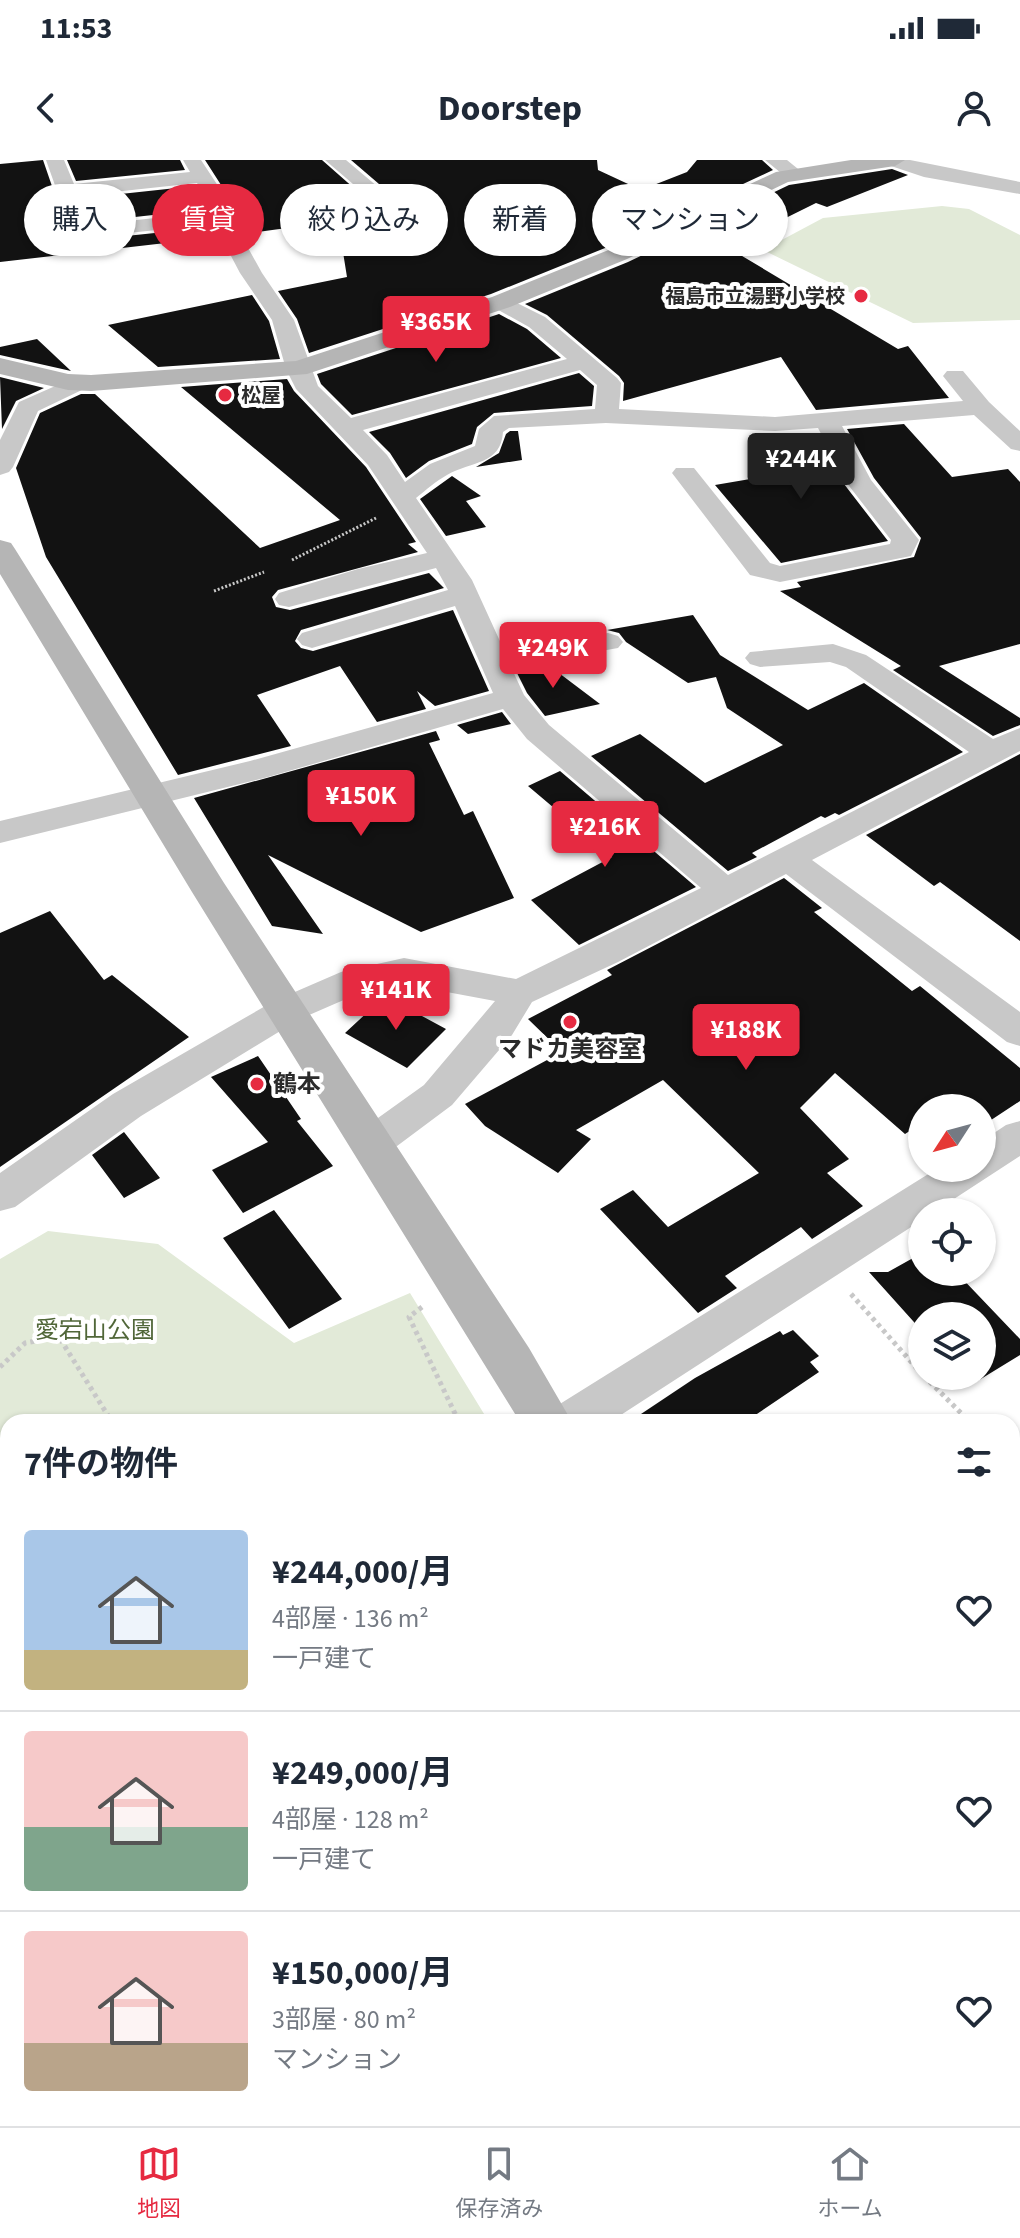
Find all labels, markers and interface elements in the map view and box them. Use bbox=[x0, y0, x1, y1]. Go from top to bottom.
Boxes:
text: 11:53 bbox=[40, 7, 112, 50]
text: Doorstep bbox=[438, 83, 582, 134]
icon: back bbox=[24, 86, 68, 130]
icon: person bbox=[952, 86, 996, 130]
chip: 購入 bbox=[24, 184, 136, 256]
chip: 賃貸 bbox=[152, 184, 264, 256]
chip: 絞り込み bbox=[280, 184, 448, 256]
chip: 新着 bbox=[464, 184, 576, 256]
chip: マンション bbox=[592, 184, 788, 256]
place label: 福島市立湯野小学校 bbox=[665, 283, 845, 311]
marker: 福島市立湯野小学校 bbox=[852, 287, 870, 305]
pin: ¥365K bbox=[380, 296, 492, 364]
text: ¥365K bbox=[401, 303, 471, 340]
place label: 松屋 bbox=[241, 382, 281, 410]
marker: 松屋 bbox=[216, 386, 234, 404]
pin: ¥244K bbox=[745, 433, 857, 501]
text: ¥244K bbox=[766, 440, 836, 477]
pin: ¥249K bbox=[497, 622, 609, 690]
text: ¥249K bbox=[518, 629, 588, 666]
pin: ¥150K bbox=[305, 770, 417, 838]
text: ¥150K bbox=[326, 777, 396, 814]
pin: ¥216K bbox=[549, 801, 661, 869]
text: ¥216K bbox=[570, 808, 640, 845]
pin: ¥141K bbox=[340, 964, 452, 1032]
text: ¥141K bbox=[361, 971, 431, 1008]
pin: ¥188K bbox=[690, 1004, 802, 1072]
text: ¥188K bbox=[711, 1011, 781, 1048]
marker: マドカ美容室 bbox=[561, 1013, 579, 1031]
place label: マドカ美容室 bbox=[498, 1032, 642, 1067]
place label: 鶴本 bbox=[273, 1067, 321, 1102]
marker: 鶴本 bbox=[248, 1075, 266, 1093]
north arrow bbox=[908, 1094, 996, 1182]
map controls bbox=[908, 1094, 996, 1390]
button: locate bbox=[908, 1198, 996, 1286]
button: layers bbox=[908, 1302, 996, 1390]
park label: 愛宕山公園 bbox=[35, 1313, 155, 1348]
text: 7件の物件 bbox=[24, 1440, 178, 1489]
icon: filters bbox=[952, 1440, 996, 1484]
text: ¥244,000/月 bbox=[272, 1548, 453, 1597]
icon: home bbox=[88, 1562, 184, 1658]
icon: heart bbox=[952, 1588, 996, 1632]
text: 4部屋 · 136 m² bbox=[272, 1600, 429, 1637]
text: 一戸建て bbox=[272, 1640, 376, 1677]
text: ¥249,000/月 bbox=[272, 1749, 453, 1798]
icon: home bbox=[88, 1763, 184, 1859]
icon: heart bbox=[952, 1789, 996, 1833]
text: 4部屋 · 128 m² bbox=[272, 1801, 429, 1838]
text: 一戸建て bbox=[272, 1841, 376, 1878]
text: ¥150,000/月 bbox=[272, 1949, 453, 1998]
icon: home bbox=[88, 1963, 184, 2059]
icon: heart bbox=[952, 1989, 996, 2033]
text: 3部屋 · 80 m² bbox=[272, 2001, 416, 2038]
text: マンション bbox=[272, 2041, 402, 2078]
tab: 地図 bbox=[137, 2142, 181, 2225]
tab: 保存済み bbox=[455, 2142, 543, 2225]
tab: ホーム bbox=[818, 2142, 883, 2225]

